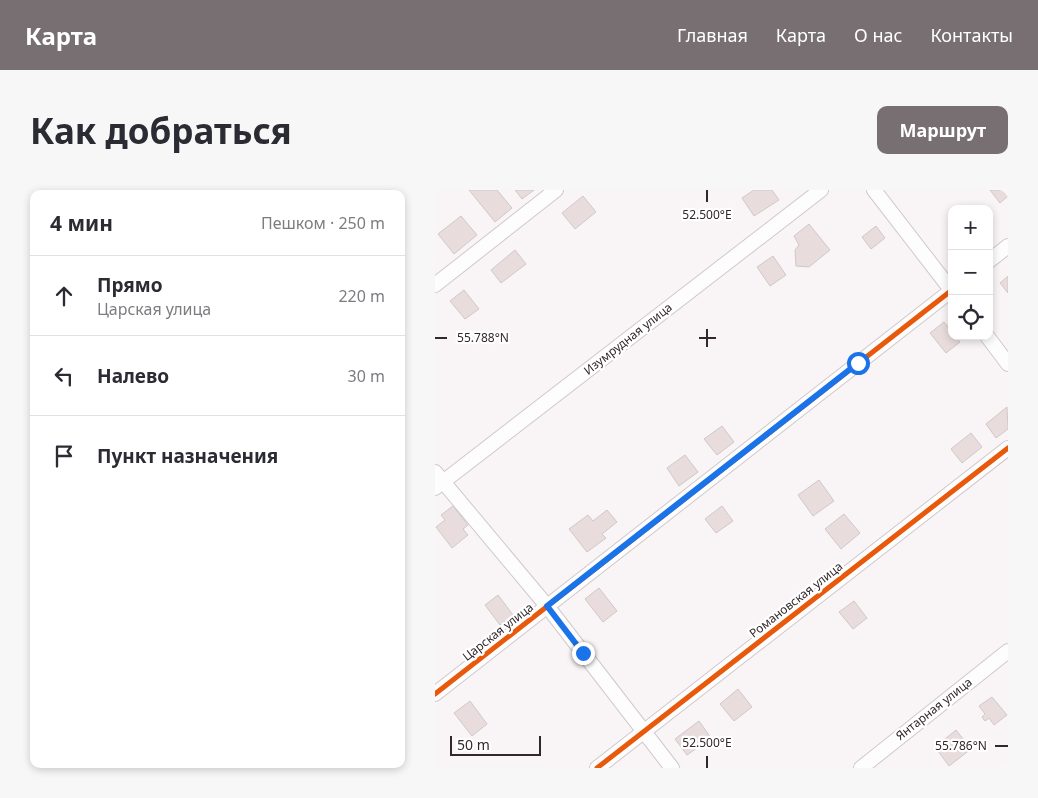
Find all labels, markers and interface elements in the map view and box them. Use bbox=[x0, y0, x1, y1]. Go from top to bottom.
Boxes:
text: Карта bbox=[25, 19, 97, 52]
text: Главная bbox=[677, 23, 748, 47]
text: Карта bbox=[776, 23, 826, 47]
text: О нас bbox=[854, 23, 902, 47]
text: Контакты bbox=[930, 23, 1013, 47]
button: Маршрут bbox=[877, 106, 1008, 154]
text: Как добраться bbox=[30, 107, 292, 154]
map controls bbox=[948, 205, 993, 340]
button: + bbox=[948, 205, 993, 250]
text: 52.500°E bbox=[682, 206, 732, 223]
text: 4 мин bbox=[50, 209, 113, 237]
text: Пешком · 250 m bbox=[261, 212, 385, 234]
button: − bbox=[948, 250, 993, 295]
text: Прямо bbox=[97, 272, 163, 298]
icon: ahead bbox=[50, 282, 78, 310]
text: 220 m bbox=[338, 285, 385, 307]
button: locate bbox=[948, 295, 993, 340]
text: Царская улица bbox=[97, 298, 211, 320]
street label: Изумрудная улица bbox=[580, 299, 675, 379]
text: 55.788°N bbox=[457, 329, 509, 346]
route start bbox=[847, 352, 870, 375]
icon: left bbox=[50, 362, 78, 390]
text: Налево bbox=[97, 363, 169, 389]
text: 30 m bbox=[348, 365, 385, 387]
icon: arrive bbox=[50, 442, 78, 470]
text: Пункт назначения bbox=[97, 443, 278, 469]
street label: Романовская улица bbox=[745, 558, 846, 641]
street label: Царская улица bbox=[459, 599, 537, 665]
route end bbox=[572, 642, 595, 665]
street label: Янтарная улица bbox=[892, 673, 975, 744]
scale bar bbox=[450, 733, 541, 756]
text: 52.500°E bbox=[682, 734, 732, 751]
text: 50 m bbox=[457, 735, 490, 754]
text: 55.786°N bbox=[935, 737, 987, 754]

